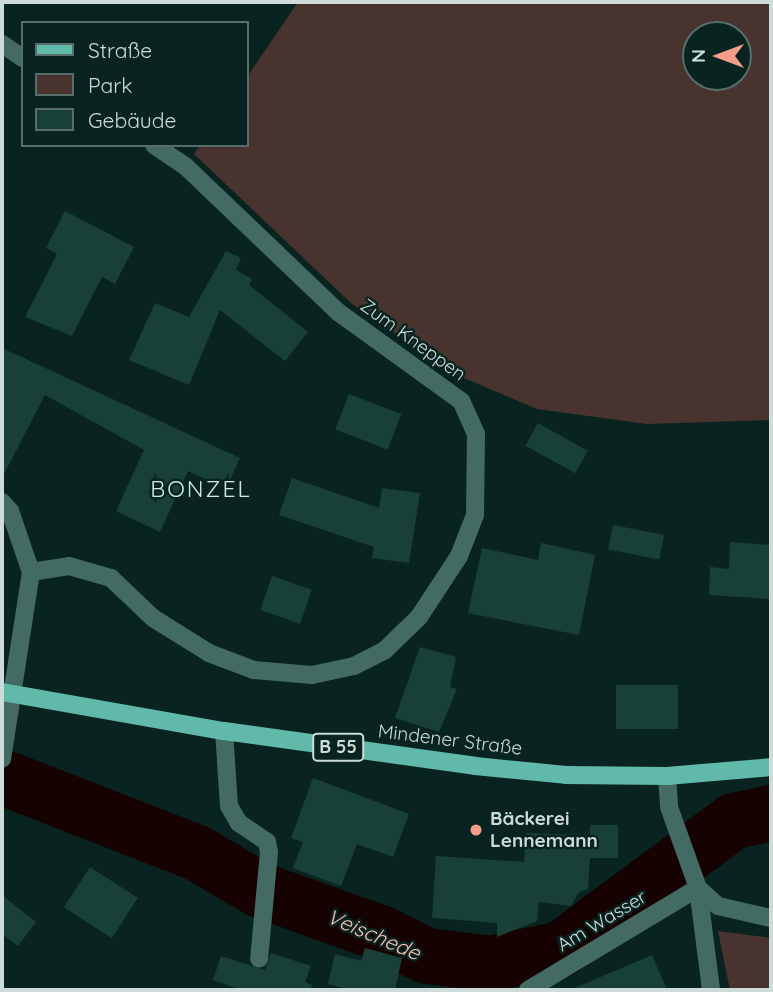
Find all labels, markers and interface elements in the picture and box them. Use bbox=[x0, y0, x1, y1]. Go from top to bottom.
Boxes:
legend bbox=[21, 21, 248, 147]
north arrow bbox=[682, 21, 752, 91]
text: Straße bbox=[88, 37, 152, 63]
text: N bbox=[686, 49, 710, 63]
text: Park bbox=[88, 72, 132, 98]
text: Gebäude bbox=[88, 107, 176, 133]
street label: Zum Kneppen bbox=[356, 294, 470, 386]
district label: BONZEL bbox=[151, 475, 251, 503]
street label: Mindener Straße bbox=[377, 720, 523, 760]
road number: B 55 bbox=[312, 732, 364, 762]
place label: Bäckerei Lennemann bbox=[490, 808, 598, 852]
marker: Bäckerei Lennemann bbox=[468, 822, 484, 838]
street label: Am Wasser bbox=[553, 885, 651, 957]
water label: Veischede bbox=[324, 903, 424, 965]

